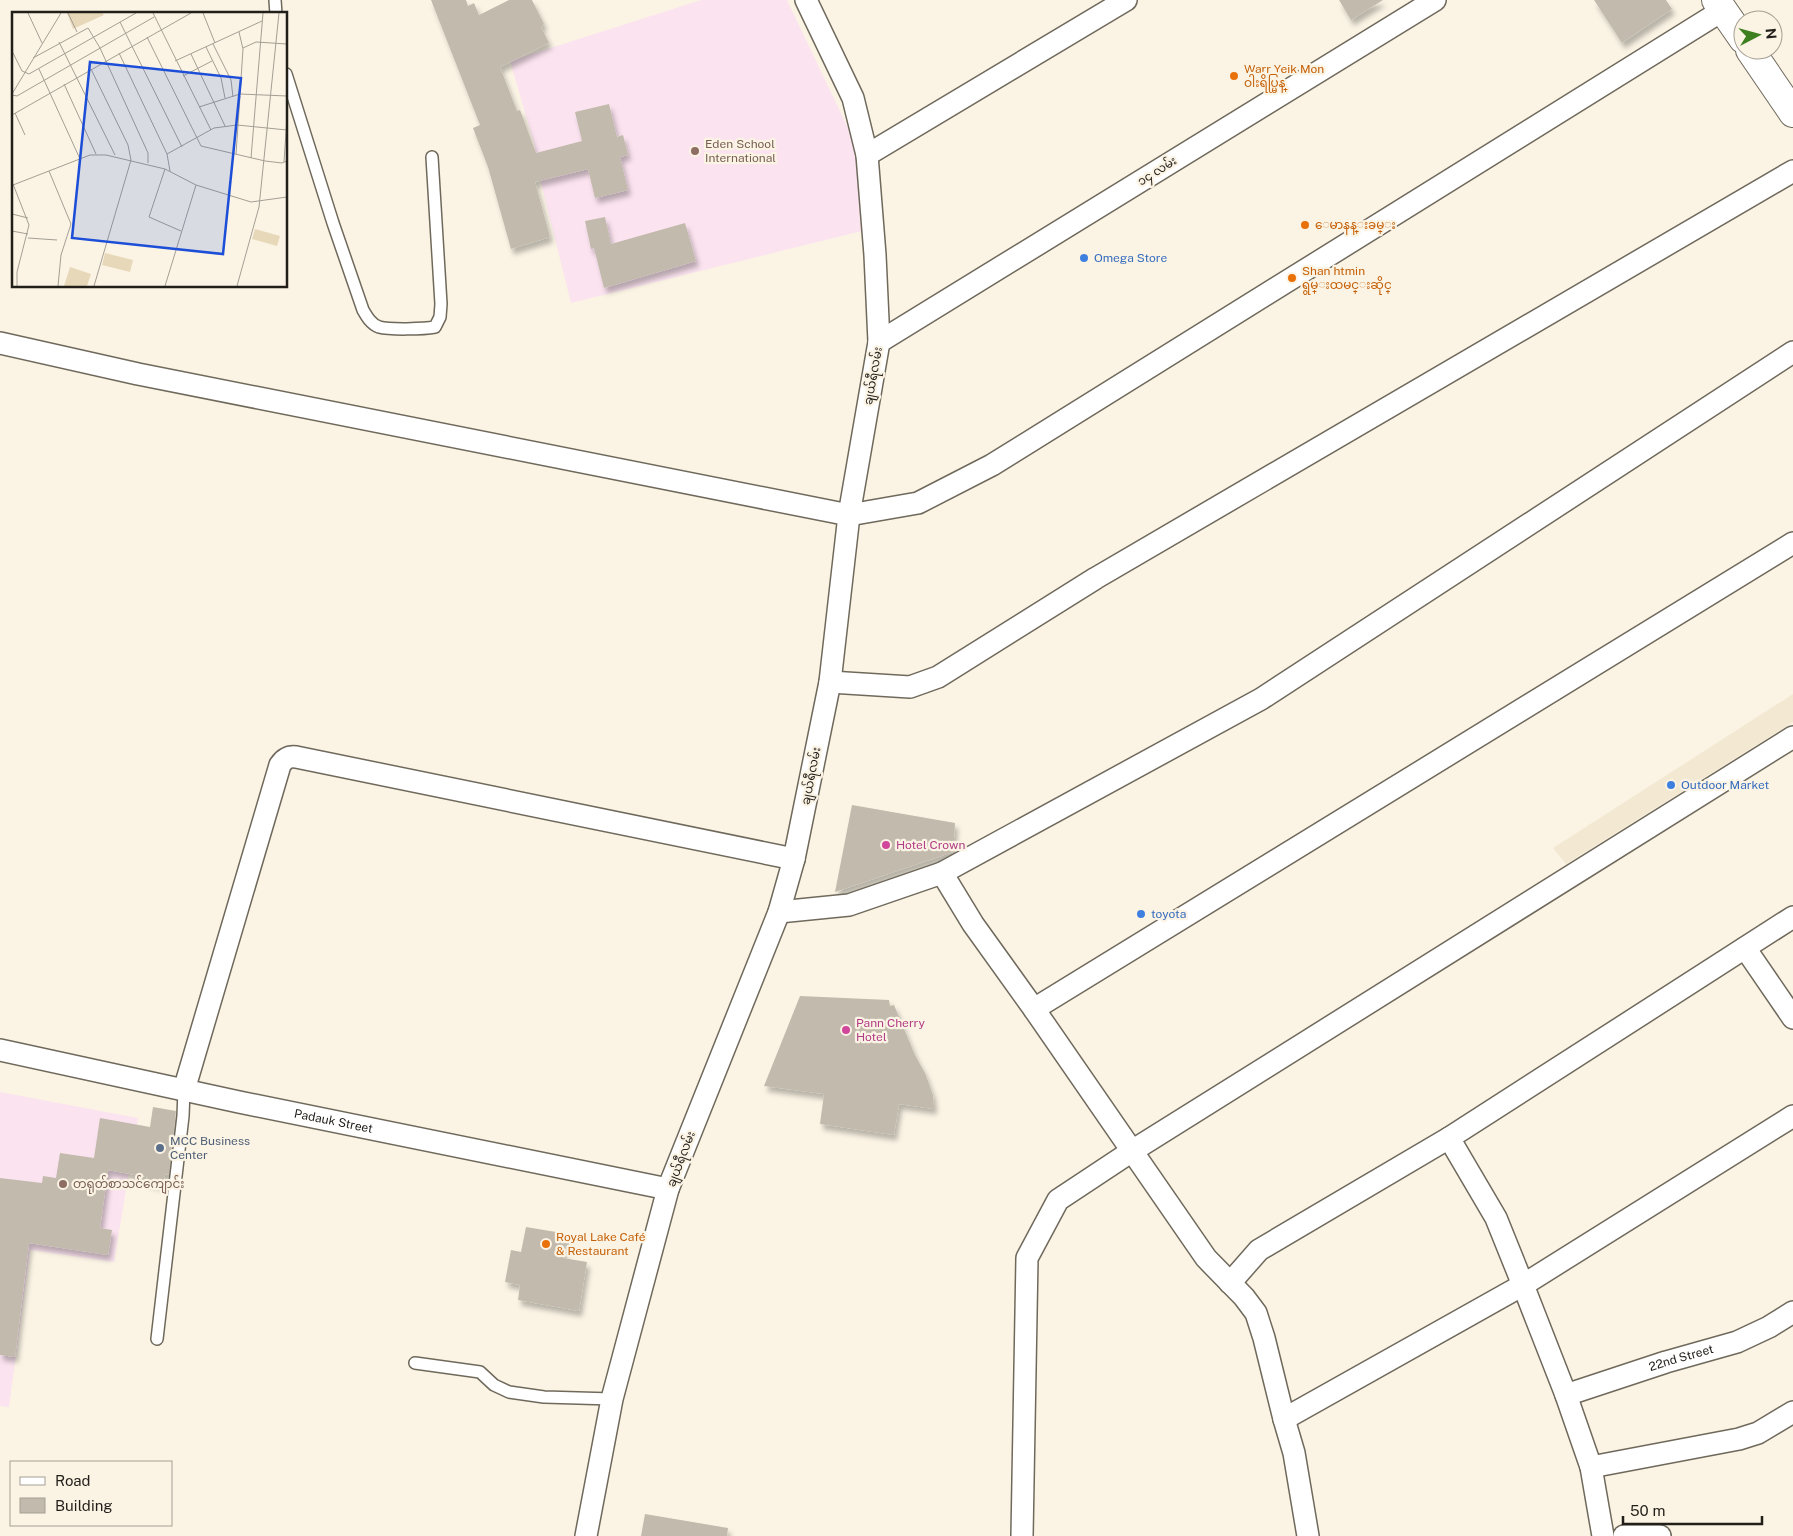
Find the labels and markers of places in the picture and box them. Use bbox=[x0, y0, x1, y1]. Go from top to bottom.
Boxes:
place label: Warr Yeik Mon ဝါးရိပ္မြန္ bbox=[1244, 62, 1324, 93]
marker: Warr Yeik Mon ဝါးရိပ္မြန္ bbox=[1228, 70, 1240, 82]
place label: Eden School International bbox=[705, 137, 776, 165]
marker: Eden School International bbox=[689, 145, 701, 157]
place label: ေမာနန္းခမ္း bbox=[1315, 218, 1396, 235]
marker: ေမာနန္းခမ္း bbox=[1299, 219, 1311, 231]
place label: Omega Store bbox=[1094, 251, 1167, 265]
marker: Omega Store bbox=[1078, 252, 1090, 264]
place label: Shan htmin ရွမ္းထမင္းဆိုင္ bbox=[1302, 264, 1392, 295]
marker: Shan htmin ရွမ္းထမင္းဆိုင္ bbox=[1286, 272, 1298, 284]
place label: Outdoor Market bbox=[1681, 778, 1770, 792]
marker: Outdoor Market bbox=[1665, 779, 1677, 791]
place label: Hotel Crown bbox=[896, 838, 965, 852]
marker: Hotel Crown bbox=[880, 839, 892, 851]
place label: toyota bbox=[1151, 907, 1186, 921]
marker: toyota bbox=[1135, 908, 1147, 920]
place label: Pann Cherry Hotel bbox=[856, 1016, 925, 1044]
marker: Pann Cherry Hotel bbox=[840, 1024, 852, 1036]
place label: MCC Business Center bbox=[170, 1134, 250, 1162]
marker: MCC Business Center bbox=[154, 1142, 166, 1154]
place label: တရုတ်စာသင်ကျောင်း bbox=[73, 1175, 184, 1194]
marker: တရုတ်စာသင်ကျောင်း bbox=[57, 1178, 69, 1190]
place label: Royal Lake Café & Restaurant bbox=[556, 1230, 646, 1258]
marker: Royal Lake Café & Restaurant bbox=[540, 1238, 552, 1250]

